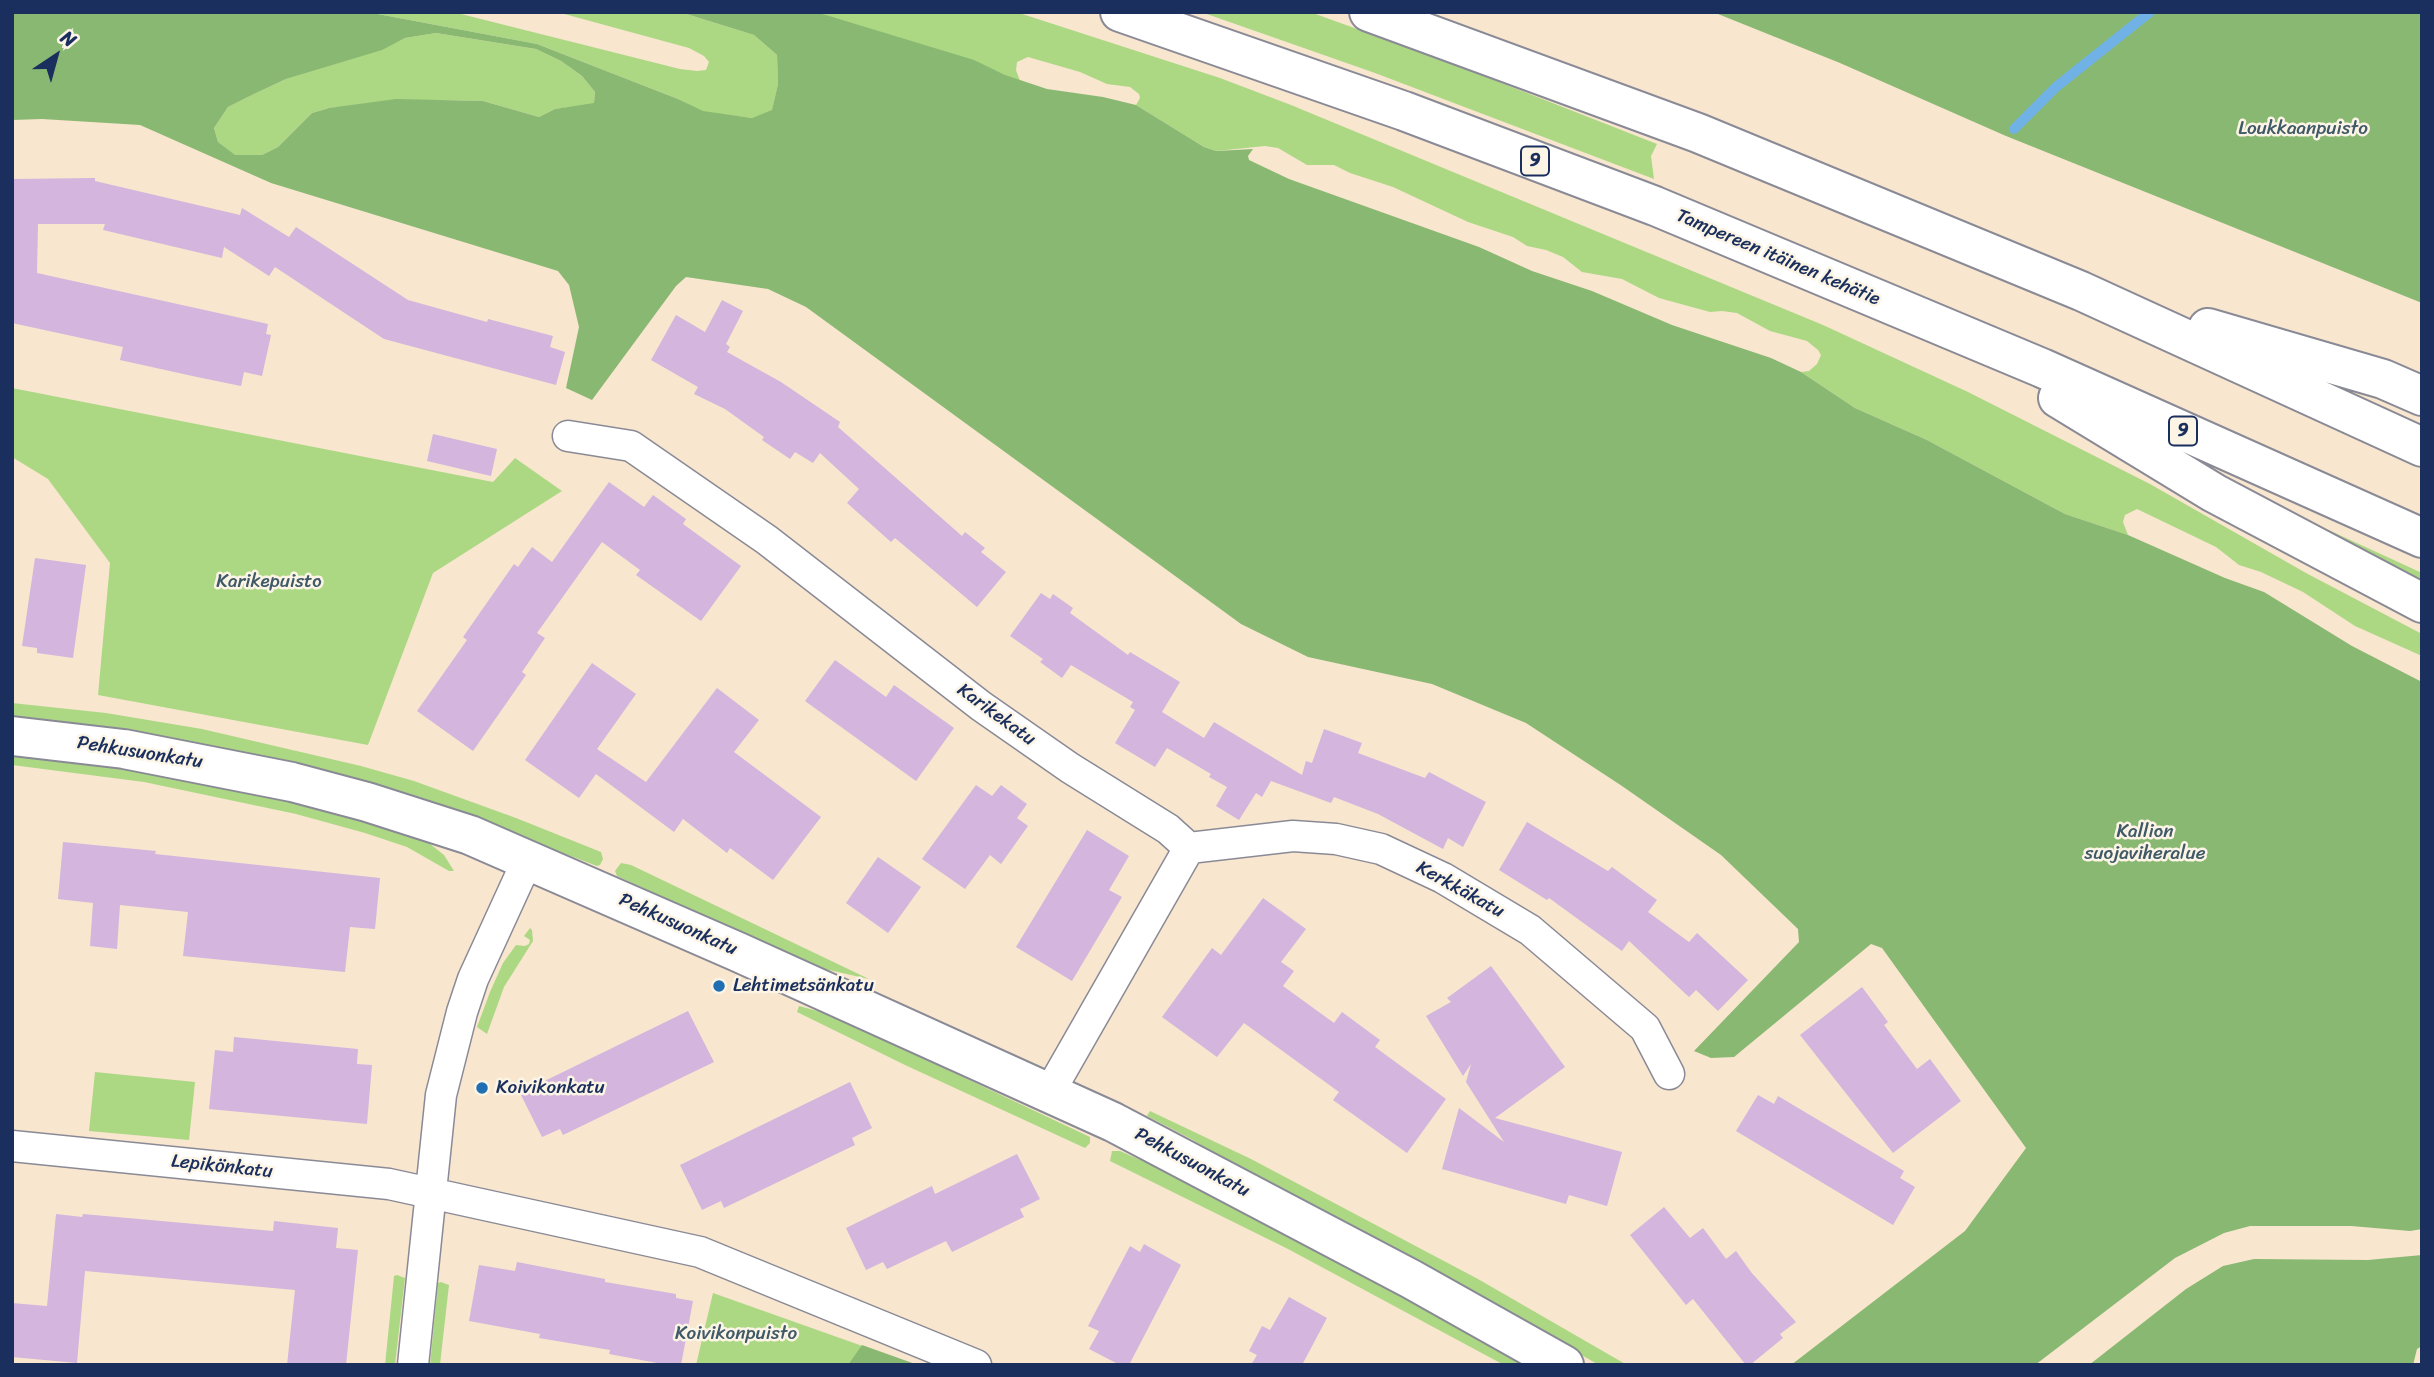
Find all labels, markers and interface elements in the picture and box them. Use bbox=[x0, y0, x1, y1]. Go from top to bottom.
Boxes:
north arrow bbox=[21, 21, 91, 91]
text: N bbox=[54, 21, 84, 56]
park label: Loukkaanpuisto bbox=[2238, 118, 2368, 140]
road number: 9 bbox=[1521, 146, 1549, 176]
street label: Tampereen itäinen kehätie bbox=[1673, 205, 1883, 311]
road number: 9 bbox=[2169, 416, 2197, 446]
park label: Karikepuisto bbox=[216, 571, 322, 593]
street label: Karikekatu bbox=[952, 679, 1040, 751]
street label: Pehkusuonkatu bbox=[76, 732, 204, 774]
park label: Kallion suojaviheralue bbox=[2085, 821, 2205, 865]
street label: Kerkkäkatu bbox=[1412, 857, 1508, 923]
street label: Pehkusuonkatu bbox=[615, 889, 741, 961]
place label: Lehtimetsänkatu bbox=[733, 975, 874, 997]
marker: Lehtimetsänkatu bbox=[711, 978, 727, 994]
place label: Koivikonkatu bbox=[496, 1077, 605, 1099]
marker: Koivikonkatu bbox=[474, 1080, 490, 1096]
street label: Pehkusuonkatu bbox=[1131, 1123, 1253, 1203]
street label: Lepikönkatu bbox=[170, 1150, 274, 1184]
park label: Koivikonpuisto bbox=[675, 1323, 797, 1345]

